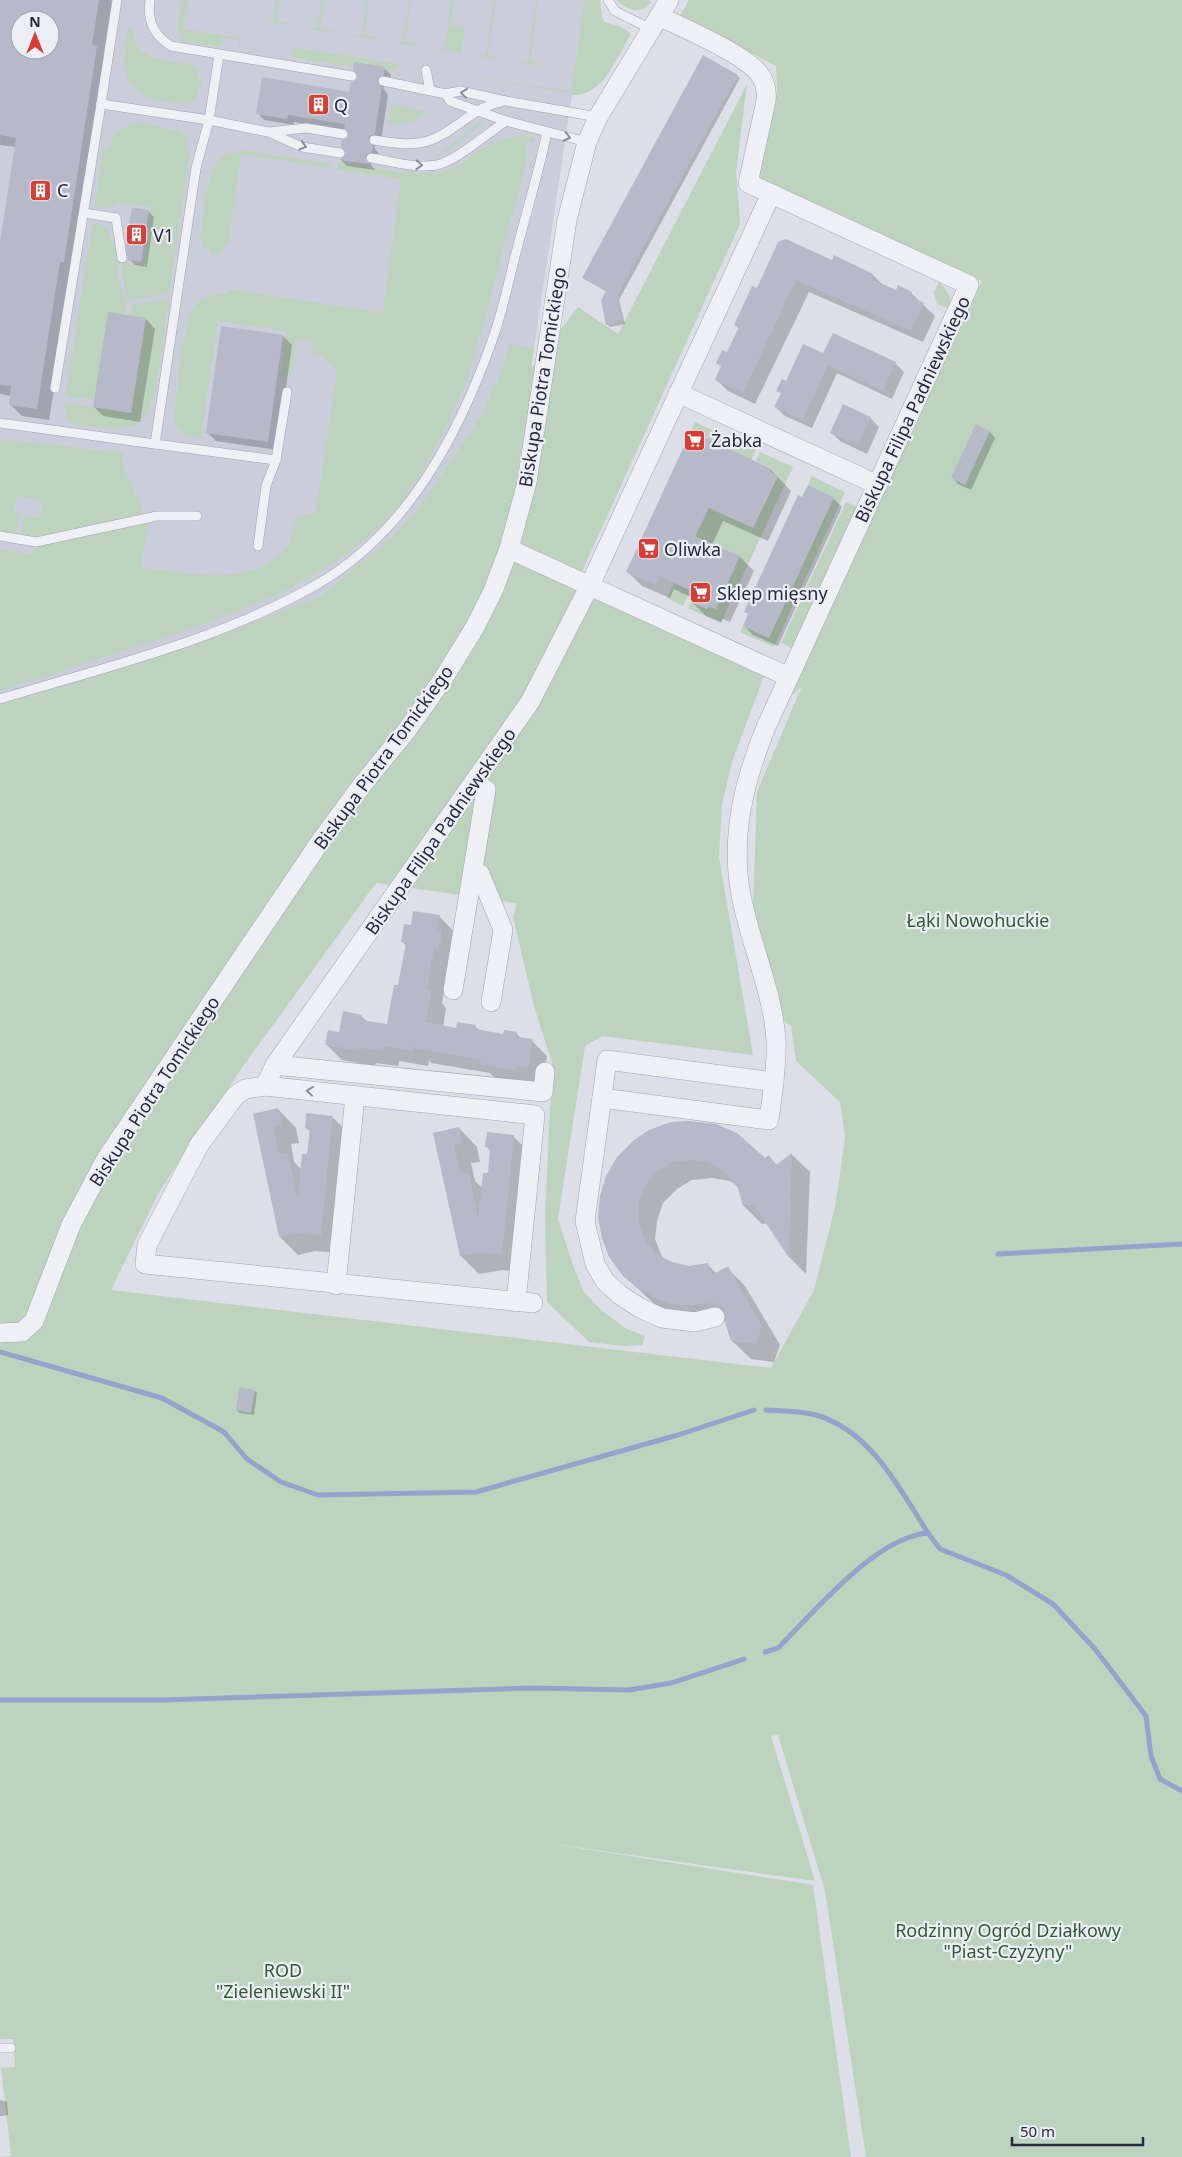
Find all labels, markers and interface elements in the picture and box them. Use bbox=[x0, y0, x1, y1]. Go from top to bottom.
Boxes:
north arrow bbox=[10, 10, 60, 60]
text: N bbox=[29, 12, 41, 31]
one-way arrow bbox=[459, 88, 467, 99]
building icon: Q bbox=[306, 93, 330, 117]
place label: Q bbox=[334, 93, 348, 117]
one-way arrow bbox=[562, 131, 571, 142]
one-way arrow bbox=[298, 141, 307, 151]
one-way arrow bbox=[415, 160, 423, 171]
building icon: C bbox=[29, 178, 53, 202]
place label: C bbox=[57, 178, 68, 202]
building icon: V1 bbox=[125, 223, 149, 247]
place label: V1 bbox=[153, 223, 174, 247]
street label: Biskupa Piotra Tomickiego bbox=[513, 265, 571, 489]
street label: Biskupa Filipa Padniewskiego bbox=[849, 292, 975, 526]
supermarket icon: Żabka bbox=[683, 428, 707, 452]
place label: Żabka bbox=[711, 428, 762, 452]
supermarket icon: Oliwka bbox=[636, 537, 660, 561]
place label: Oliwka bbox=[664, 537, 721, 561]
supermarket icon: Sklep mięsny bbox=[689, 581, 713, 605]
place label: Sklep mięsny bbox=[717, 581, 828, 605]
street label: Biskupa Piotra Tomickiego bbox=[308, 660, 458, 854]
street label: Biskupa Filipa Padniewskiego bbox=[359, 723, 521, 939]
park label: Łąki Nowohuckie bbox=[906, 908, 1050, 932]
street label: Biskupa Piotra Tomickiego bbox=[83, 991, 225, 1191]
one-way arrow bbox=[306, 1086, 314, 1097]
park label: Rodzinny Ogród Działkowy "Piast-Czyżyny" bbox=[895, 1918, 1122, 1963]
park label: ROD "Zieleniewski II" bbox=[216, 1958, 350, 2003]
scale bar bbox=[1012, 2114, 1143, 2146]
text: 50 m bbox=[1020, 2121, 1055, 2141]

